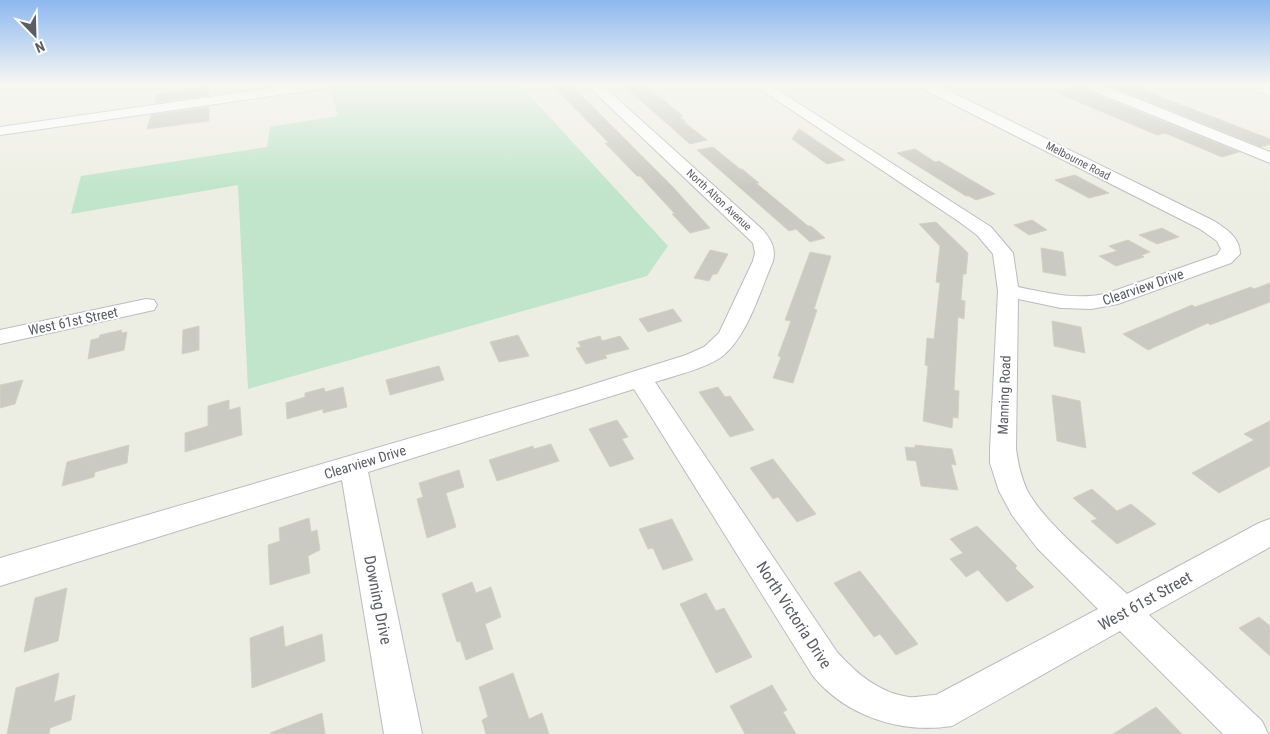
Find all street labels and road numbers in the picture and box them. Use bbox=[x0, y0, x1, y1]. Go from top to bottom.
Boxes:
street label: Melbourne Road bbox=[1044, 139, 1112, 183]
street label: North Alton Avenue bbox=[684, 167, 754, 233]
street label: Clearview Drive bbox=[1100, 265, 1186, 308]
street label: West 61st Street bbox=[27, 304, 119, 338]
street label: Manning Road bbox=[995, 355, 1013, 435]
street label: Clearview Drive bbox=[322, 442, 408, 482]
street label: Downing Drive bbox=[360, 554, 396, 646]
street label: North Victoria Drive bbox=[752, 558, 836, 672]
street label: West 61st Street bbox=[1095, 567, 1195, 635]

